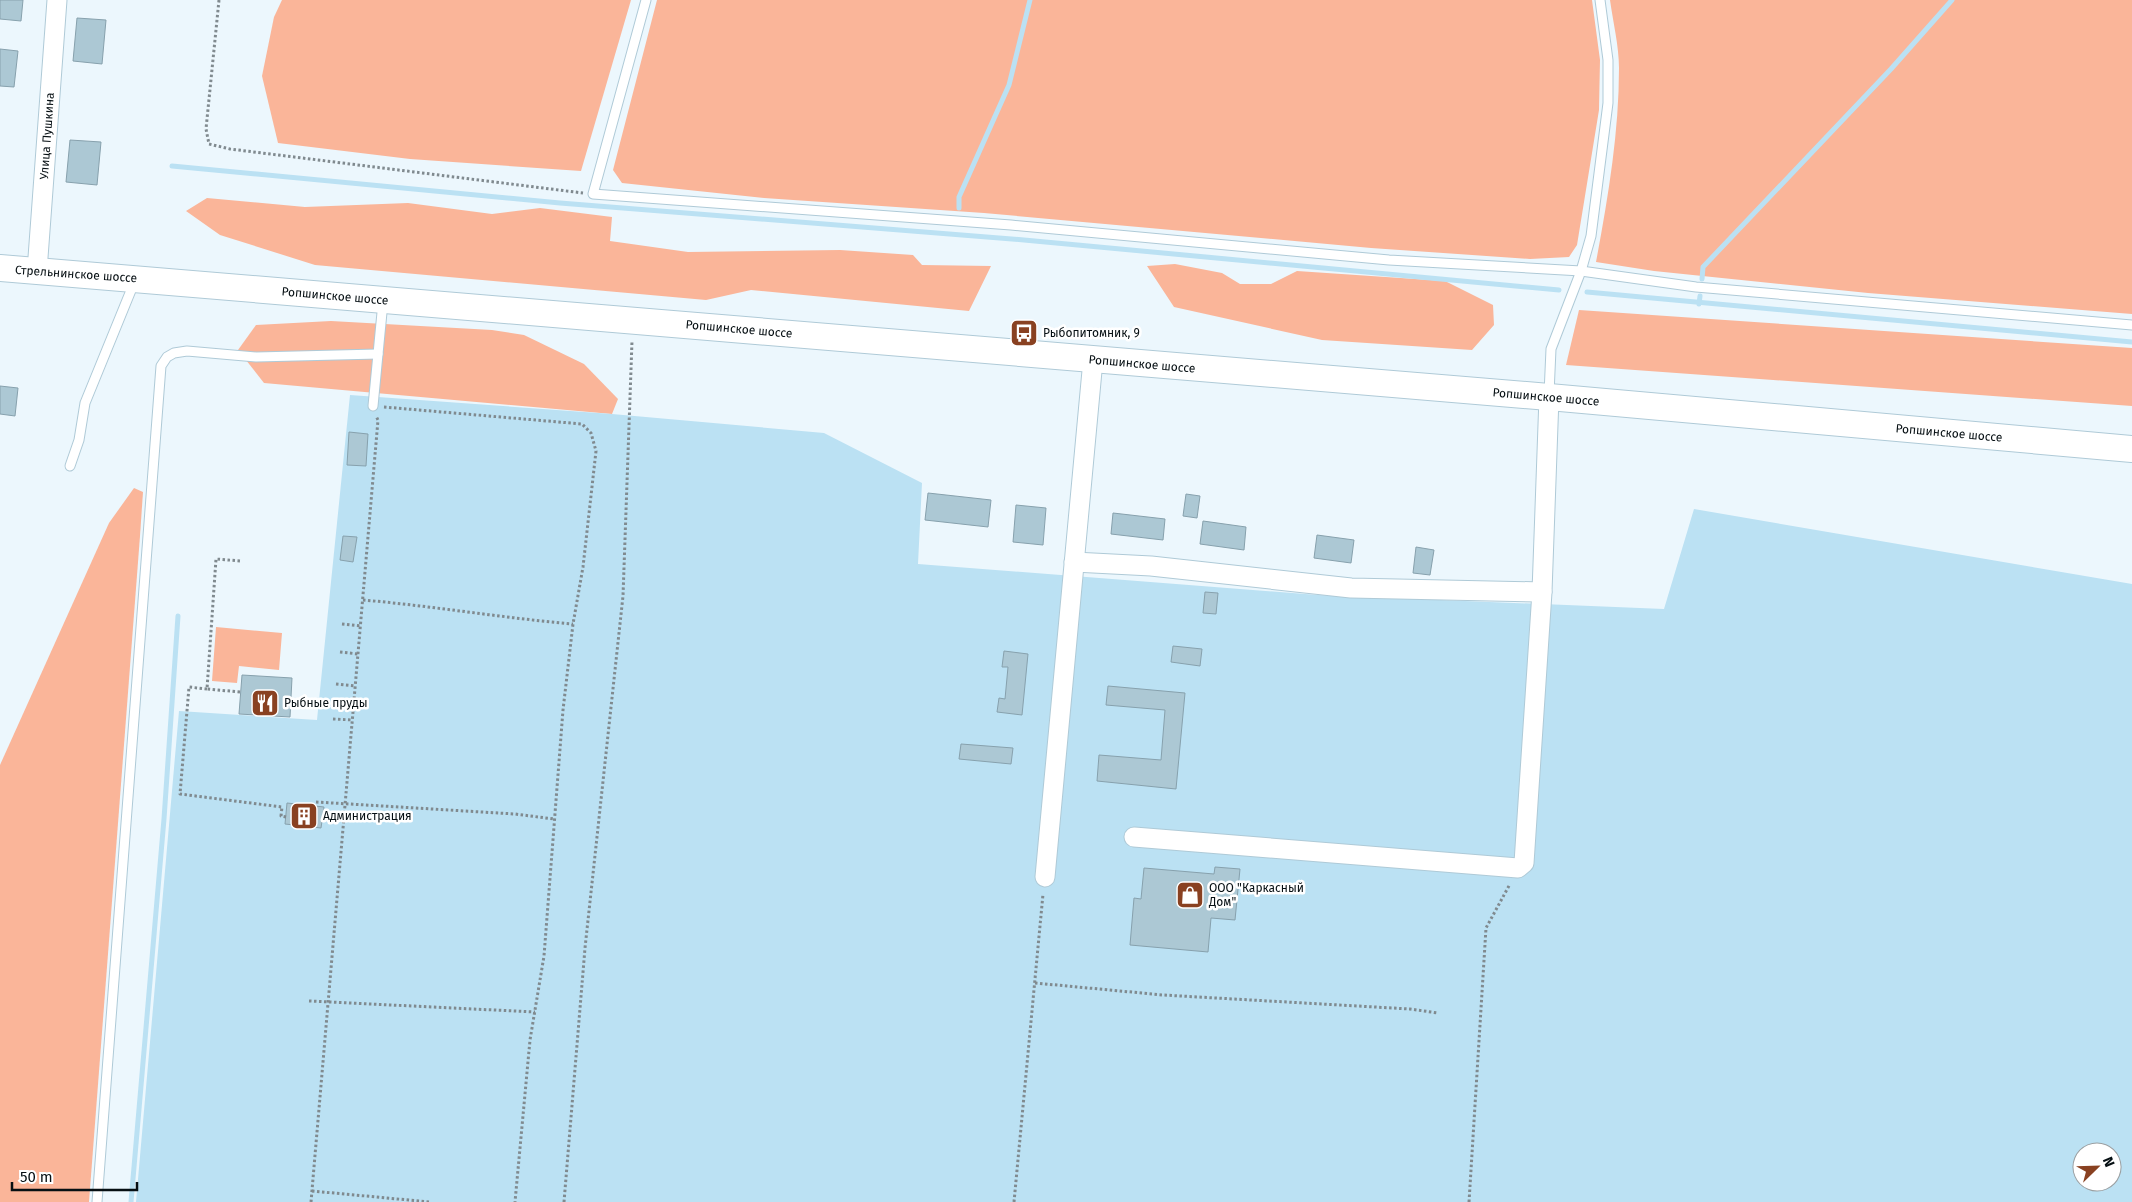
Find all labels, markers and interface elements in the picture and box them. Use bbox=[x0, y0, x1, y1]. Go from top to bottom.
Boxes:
street label: Улица Пушкина bbox=[37, 92, 57, 180]
street label: Стрельнинское шоссе bbox=[15, 263, 137, 285]
street label: Ропшинское шоссе bbox=[281, 284, 389, 308]
street label: Ропшинское шоссе bbox=[685, 317, 793, 341]
bus stop icon: Рыбопитомник, 9 bbox=[1009, 318, 1039, 348]
place label: Рыбопитомник, 9 bbox=[1043, 326, 1140, 340]
street label: Ропшинское шоссе bbox=[1088, 352, 1196, 376]
street label: Ропшинское шоссе bbox=[1492, 385, 1600, 409]
street label: Ропшинское шоссе bbox=[1895, 421, 2003, 445]
restaurant icon: Рыбные пруды bbox=[250, 688, 280, 718]
place label: Рыбные пруды bbox=[284, 696, 368, 710]
building icon: Администрация bbox=[289, 801, 319, 831]
place label: Администрация bbox=[323, 809, 412, 823]
shop icon: ООО "Каркасный Дом" bbox=[1175, 880, 1205, 910]
place label: ООО "Каркасный Дом" bbox=[1208, 881, 1304, 909]
north arrow bbox=[2072, 1142, 2122, 1192]
text: N bbox=[2099, 1155, 2118, 1170]
scale bar bbox=[12, 1160, 138, 1192]
text: 50 m bbox=[20, 1168, 53, 1186]

